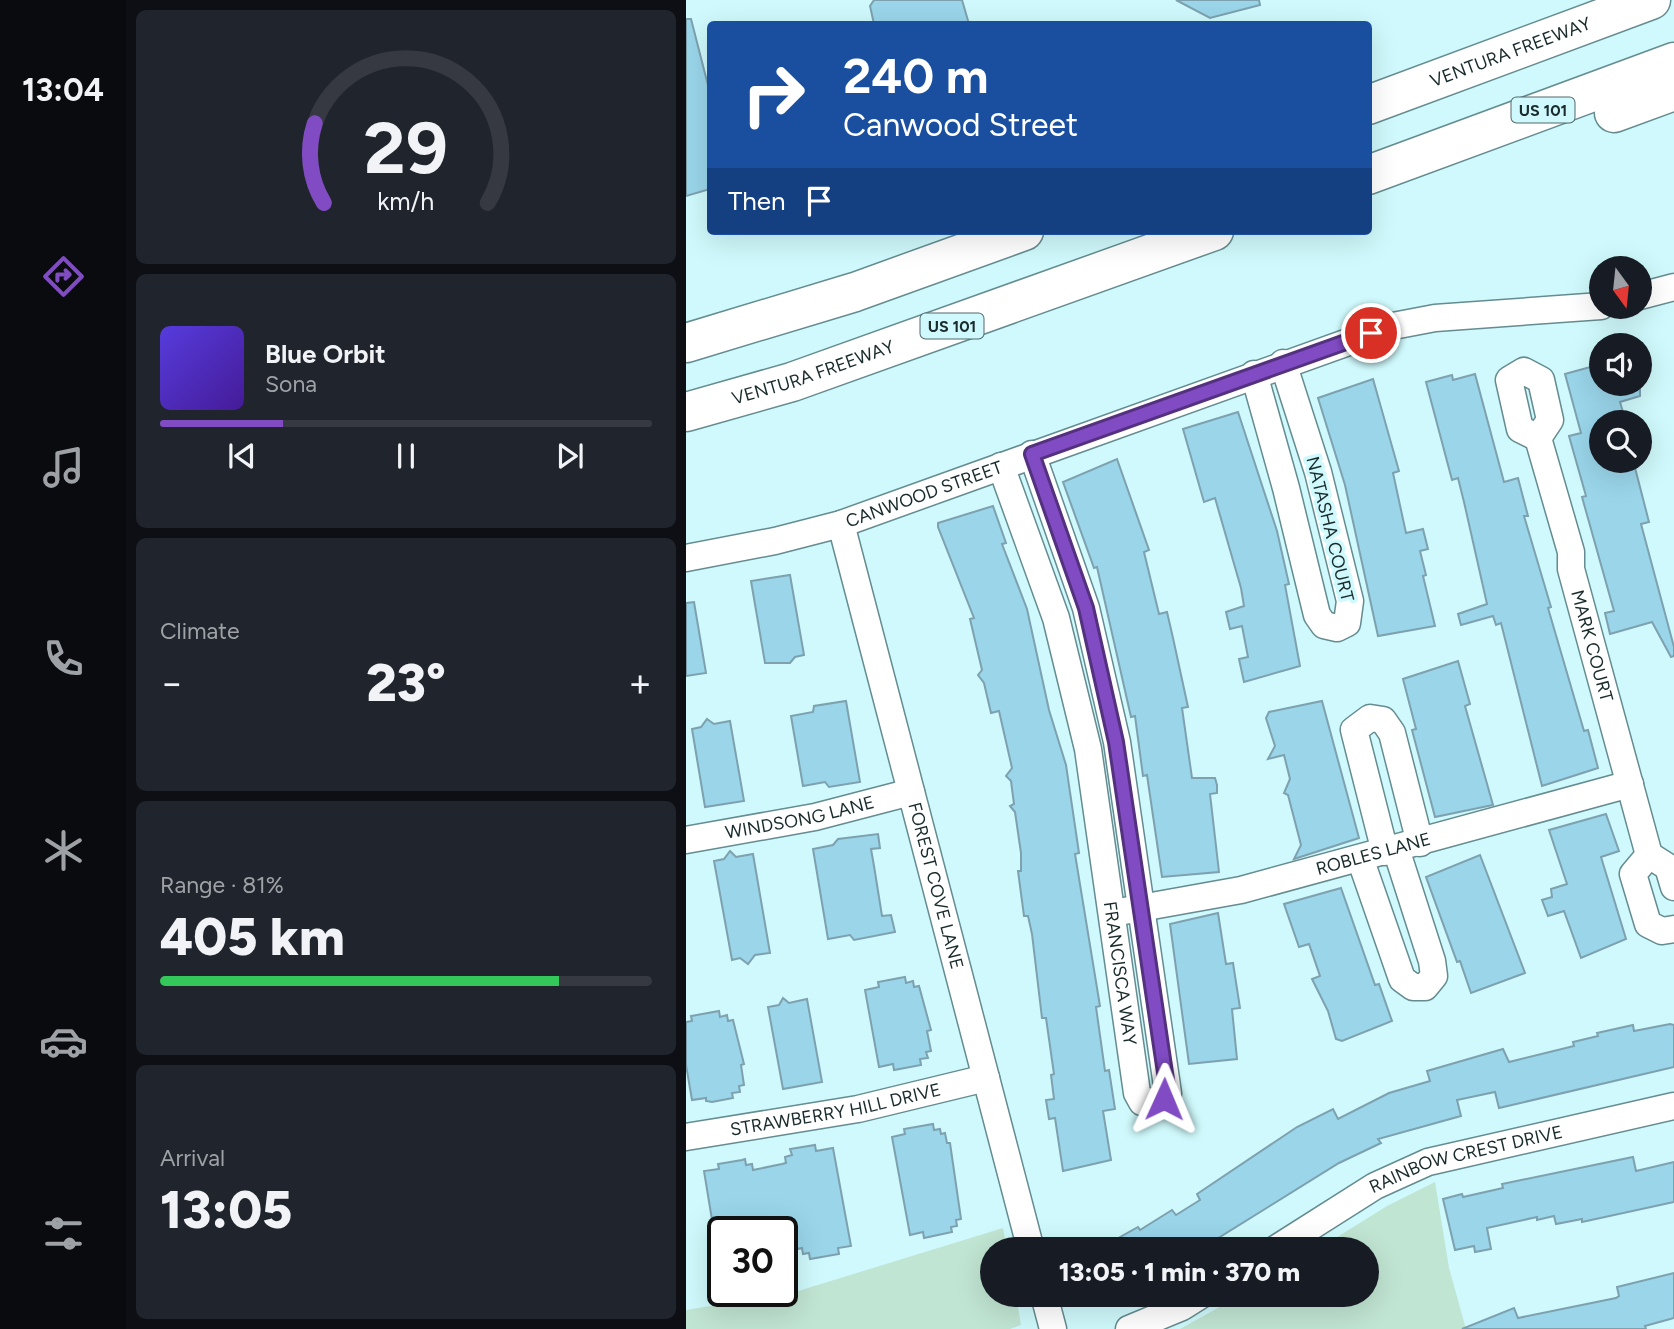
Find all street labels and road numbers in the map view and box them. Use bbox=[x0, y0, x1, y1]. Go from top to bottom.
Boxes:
street label: VENTURA FREEWAY bbox=[1427, 12, 1594, 92]
road number: US 101 bbox=[1512, 97, 1574, 122]
road number: US 101 bbox=[920, 314, 984, 338]
street label: VENTURA FREEWAY bbox=[729, 335, 897, 409]
street label: NATASHA COURT bbox=[1301, 454, 1359, 604]
street label: CANWOOD STREET bbox=[843, 456, 1005, 532]
street label: MARK COURT bbox=[1566, 587, 1618, 704]
street label: WINDSONG LANE bbox=[724, 791, 877, 844]
street label: FOREST COVE LANE bbox=[903, 800, 968, 972]
street label: ROBLES LANE bbox=[1314, 828, 1433, 880]
street label: FRANCISCA WAY bbox=[1099, 900, 1141, 1047]
street label: STRAWBERRY HILL DRIVE bbox=[729, 1078, 943, 1141]
street label: RAINBOW CREST DRIVE bbox=[1366, 1121, 1565, 1198]

